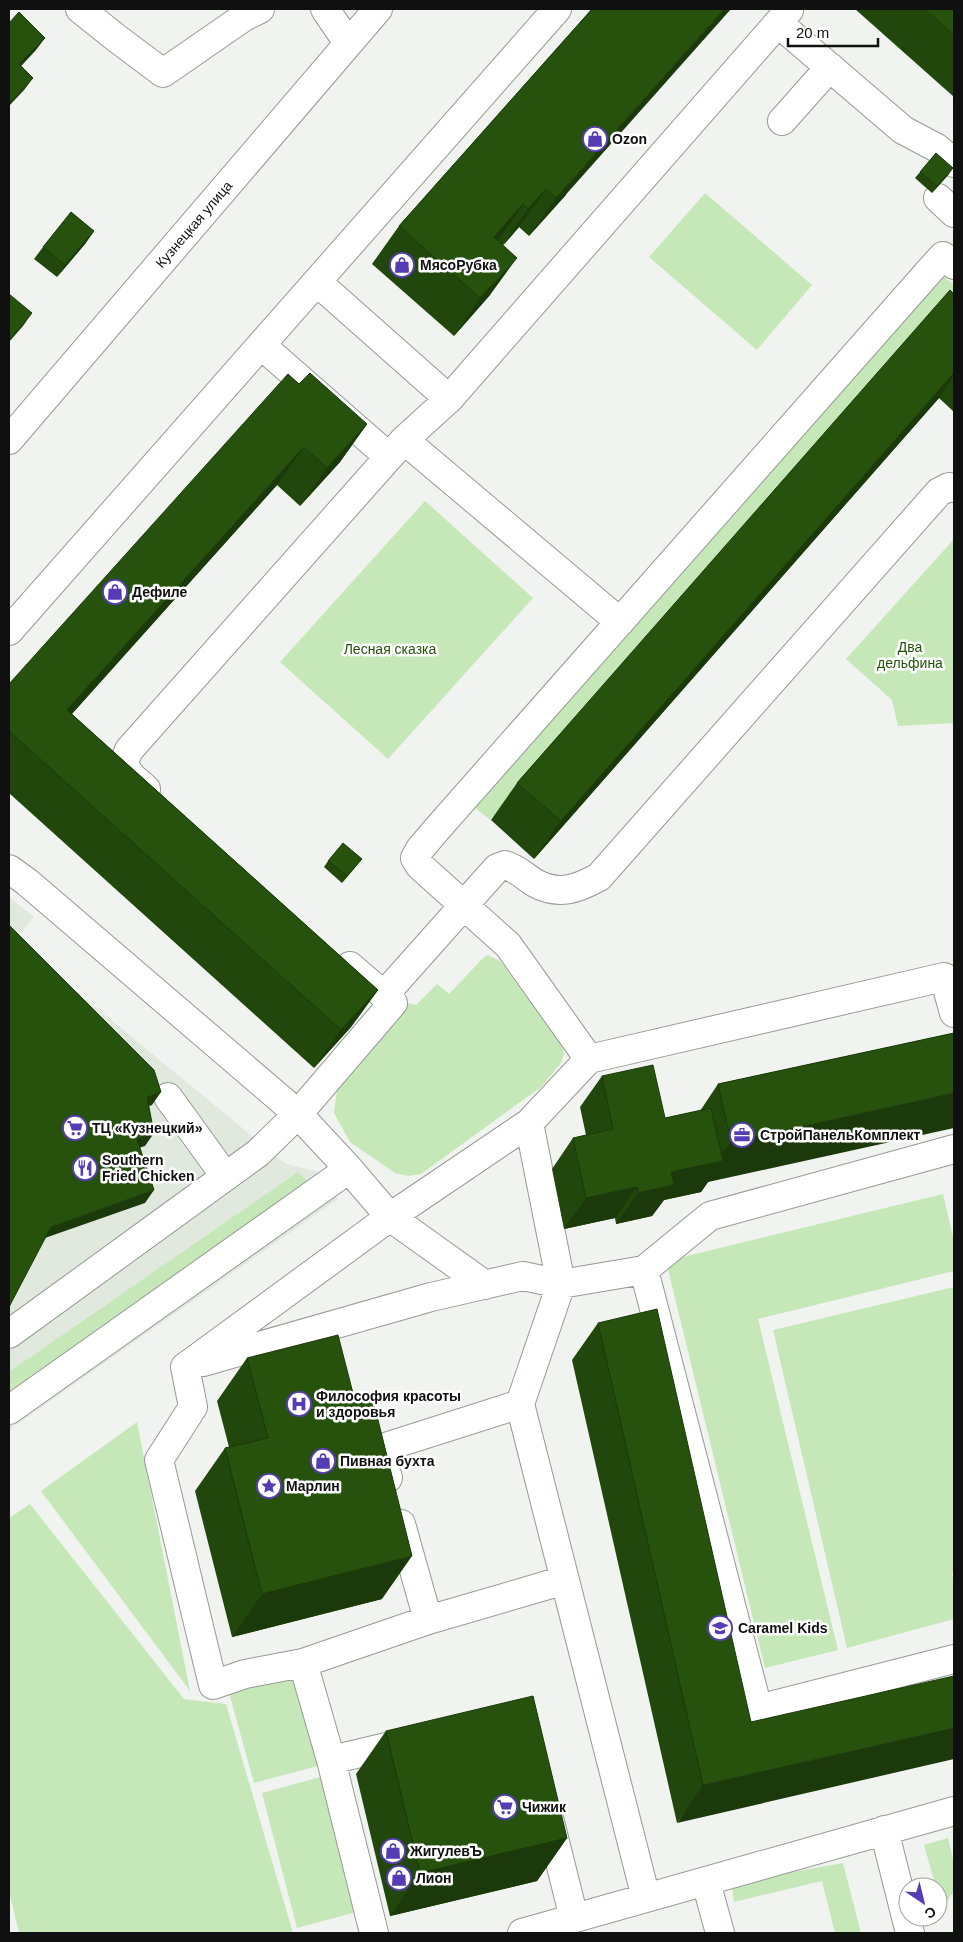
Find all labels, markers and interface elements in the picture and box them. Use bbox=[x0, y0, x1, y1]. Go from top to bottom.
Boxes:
scale bar bbox=[788, 15, 878, 47]
text: 20 m bbox=[796, 24, 829, 41]
shop icon: Ozon bbox=[582, 126, 608, 152]
place label: Ozon bbox=[612, 131, 647, 147]
street label: Кузнецкая улица bbox=[152, 177, 235, 271]
shop icon: МясоРубка bbox=[389, 252, 415, 278]
place label: МясоРубка bbox=[420, 257, 497, 273]
shop icon: Дефиле bbox=[102, 579, 128, 605]
place label: Дефиле bbox=[132, 584, 187, 600]
park label: Два дельфина bbox=[877, 639, 943, 671]
park label: Лесная сказка bbox=[344, 641, 437, 657]
supermarket icon: ТЦ «Кузнецкий» bbox=[62, 1115, 88, 1141]
place label: ТЦ «Кузнецкий» bbox=[92, 1120, 203, 1136]
office icon: СтройПанельКомплект bbox=[729, 1122, 755, 1148]
place label: СтройПанельКомплект bbox=[760, 1127, 920, 1143]
place label: Southern Fried Chicken bbox=[102, 1152, 195, 1184]
restaurant icon: Southern Fried Chicken bbox=[72, 1155, 98, 1181]
place label: Философия красоты и здоровья bbox=[316, 1388, 461, 1420]
hospital icon: Философия красоты и здоровья bbox=[286, 1391, 312, 1417]
shop icon: Пивная бухта bbox=[310, 1448, 336, 1474]
place label: Пивная бухта bbox=[340, 1453, 435, 1469]
place icon: Марлин bbox=[256, 1473, 282, 1499]
place label: Марлин bbox=[286, 1478, 340, 1494]
school or university icon: Caramel Kids bbox=[707, 1615, 733, 1641]
place label: Caramel Kids bbox=[738, 1620, 828, 1636]
supermarket icon: Чижик bbox=[492, 1794, 518, 1820]
place label: Чижик bbox=[522, 1799, 567, 1815]
shop icon: ЖигулевЪ bbox=[380, 1838, 406, 1864]
place label: ЖигулевЪ bbox=[409, 1843, 482, 1859]
shop icon: Лион bbox=[386, 1865, 412, 1891]
place label: Лион bbox=[416, 1870, 451, 1886]
north arrow bbox=[898, 1877, 948, 1927]
text: С bbox=[922, 1903, 939, 1922]

